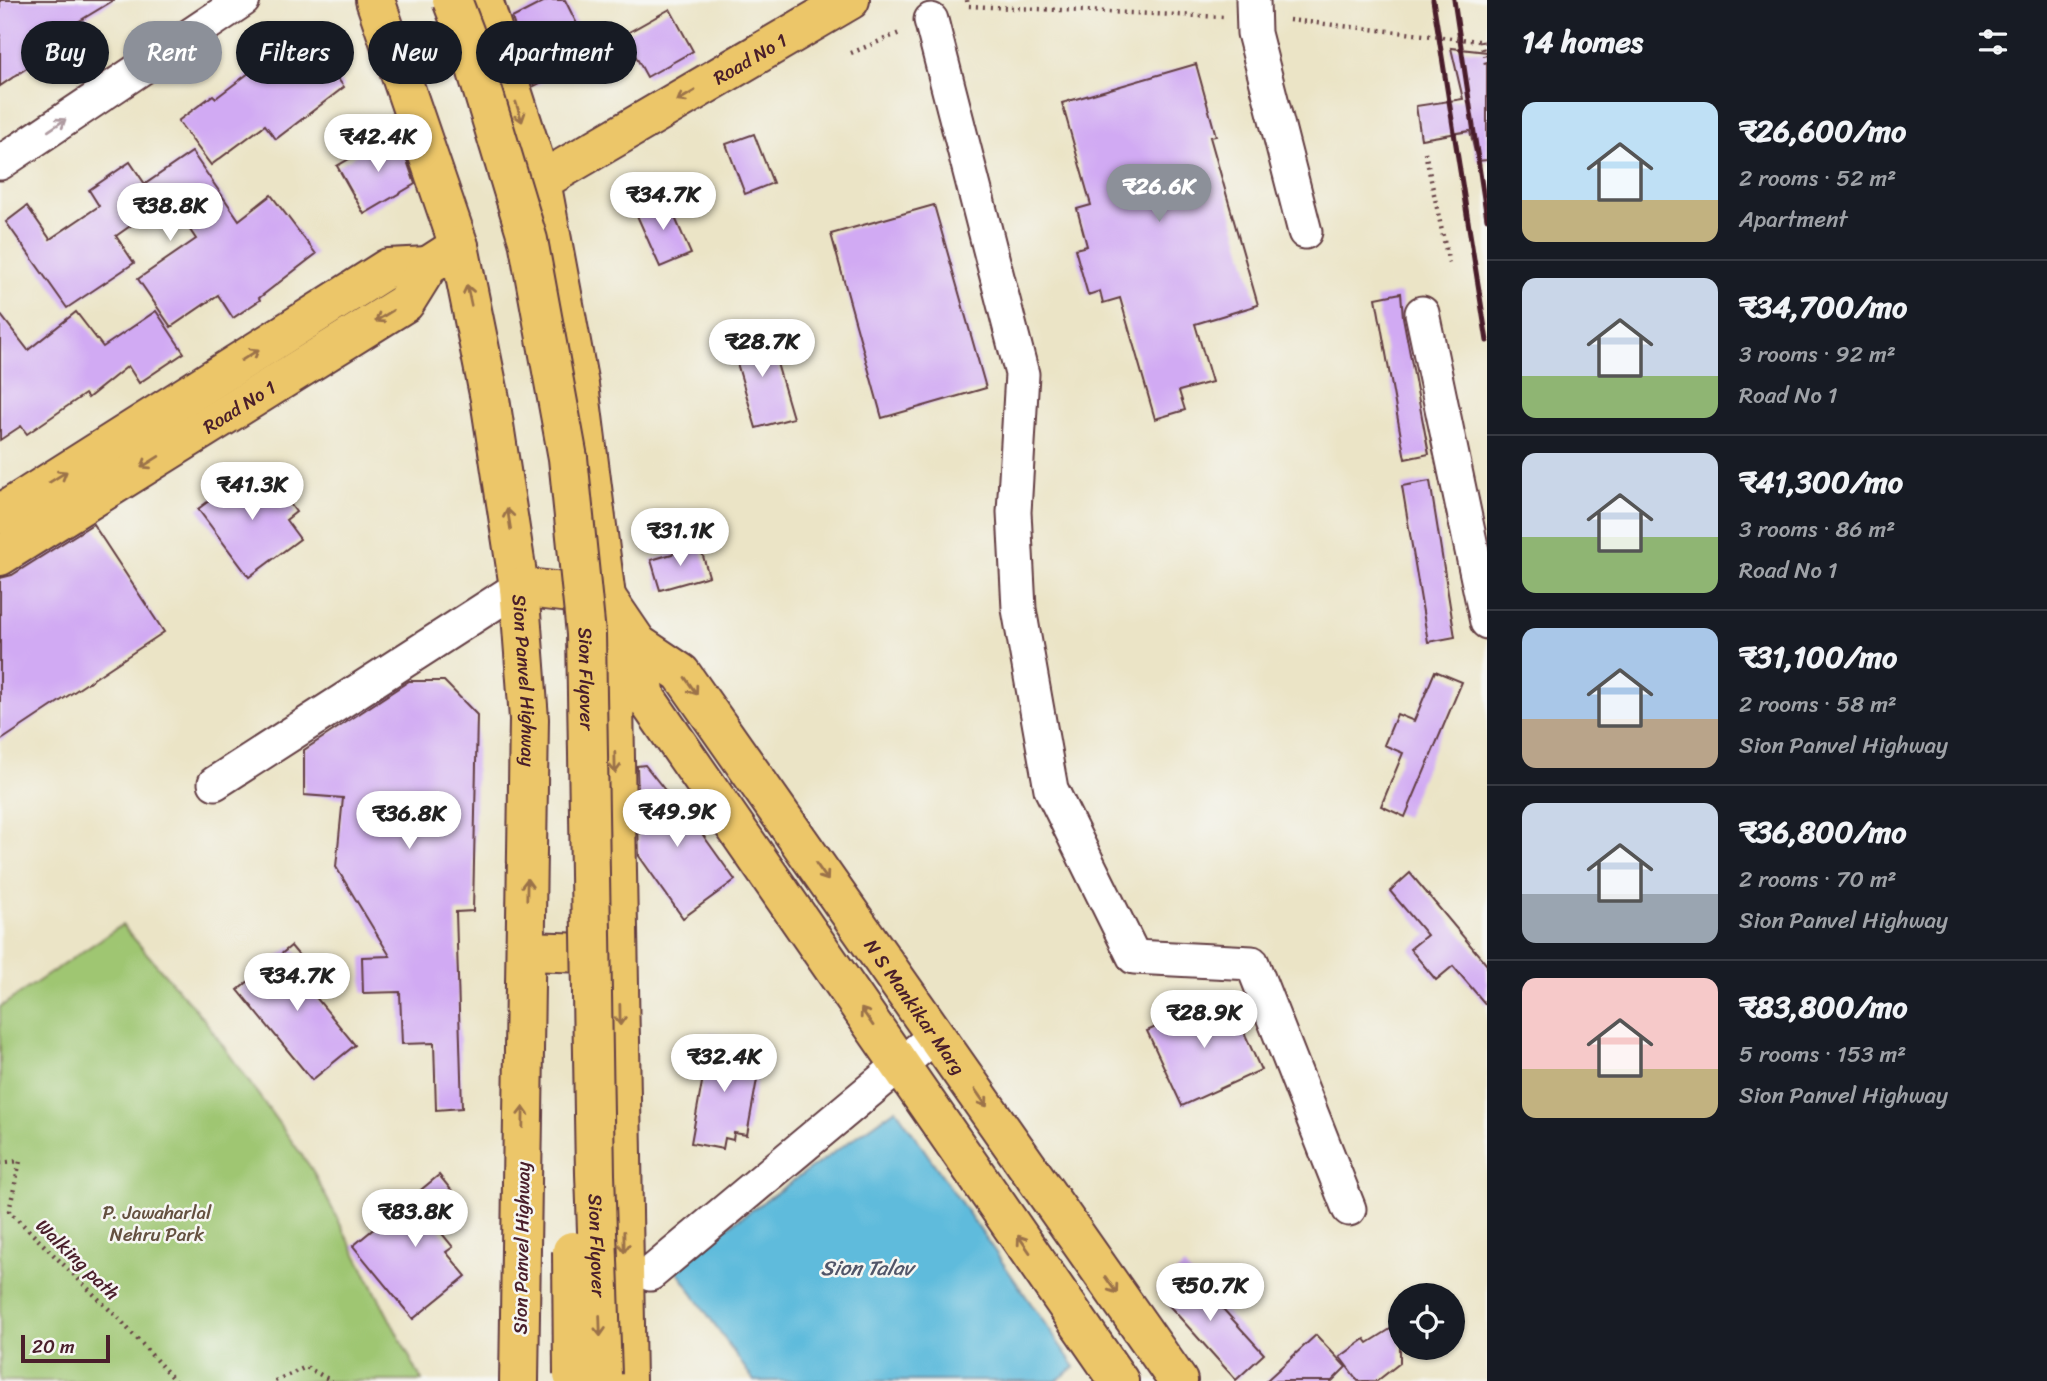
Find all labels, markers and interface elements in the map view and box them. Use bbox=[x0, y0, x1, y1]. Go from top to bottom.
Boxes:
text: 14 homes bbox=[1522, 15, 1643, 69]
chip: Buy bbox=[21, 21, 109, 84]
chip: Rent bbox=[123, 21, 222, 84]
chip: Filters bbox=[236, 21, 354, 84]
chip: New bbox=[368, 21, 462, 84]
chip: Apartment bbox=[476, 21, 637, 84]
icon: filters bbox=[1974, 23, 2012, 61]
street label: Road No 1 bbox=[707, 24, 794, 94]
one-way arrow bbox=[676, 89, 696, 103]
one-way arrow bbox=[514, 100, 526, 122]
text: ₹26,600/mo bbox=[1739, 104, 1906, 158]
pin: ₹42.4K bbox=[321, 114, 435, 174]
text: ₹42.4K bbox=[340, 116, 416, 157]
one-way arrow bbox=[47, 118, 66, 132]
icon: home bbox=[1578, 130, 1662, 214]
text: 2 rooms · 52 m² bbox=[1739, 158, 1896, 199]
pin: ₹26.6K bbox=[1102, 164, 1216, 224]
text: ₹26.6K bbox=[1122, 166, 1196, 207]
pin: ₹34.7K bbox=[606, 173, 720, 232]
text: ₹34.7K bbox=[626, 174, 700, 215]
pin: ₹38.8K bbox=[113, 184, 227, 243]
text: ₹38.8K bbox=[133, 185, 207, 226]
text: Apartment bbox=[1739, 199, 1848, 240]
text: ₹34,700/mo bbox=[1739, 280, 1907, 334]
one-way arrow bbox=[461, 284, 475, 307]
icon: home bbox=[1578, 306, 1662, 390]
one-way arrow bbox=[375, 308, 394, 323]
pin: ₹28.7K bbox=[705, 320, 819, 379]
text: ₹28.7K bbox=[725, 321, 799, 362]
text: 3 rooms · 92 m² bbox=[1739, 334, 1896, 375]
one-way arrow bbox=[239, 348, 259, 362]
street label: Road No 1 bbox=[196, 371, 283, 443]
text: Road No 1 bbox=[1739, 375, 1838, 416]
text: ₹41,300/mo bbox=[1739, 455, 1903, 509]
one-way arrow bbox=[140, 456, 160, 470]
pin: ₹41.3K bbox=[195, 462, 309, 522]
text: ₹41.3K bbox=[217, 464, 287, 505]
one-way arrow bbox=[47, 470, 67, 484]
icon: home bbox=[1578, 481, 1662, 565]
one-way arrow bbox=[502, 508, 515, 531]
pin: ₹31.1K bbox=[623, 508, 737, 568]
text: 3 rooms · 86 m² bbox=[1739, 509, 1895, 550]
text: ₹31.1K bbox=[647, 510, 713, 551]
text: Road No 1 bbox=[1739, 550, 1838, 591]
street label: Sion Panvel Highway bbox=[503, 593, 545, 767]
street label: Sion Flyover bbox=[568, 625, 604, 732]
text: ₹31,100/mo bbox=[1739, 630, 1897, 684]
icon: home bbox=[1578, 656, 1662, 740]
one-way arrow bbox=[684, 676, 698, 695]
text: 2 rooms · 58 m² bbox=[1739, 684, 1897, 725]
text: Sion Panvel Highway bbox=[1739, 725, 1948, 766]
one-way arrow bbox=[608, 751, 622, 774]
pin: ₹49.9K bbox=[620, 790, 734, 849]
text: ₹49.9K bbox=[639, 791, 715, 832]
pin: ₹36.8K bbox=[352, 792, 466, 851]
text: ₹36.8K bbox=[372, 793, 446, 834]
text: ₹36,800/mo bbox=[1739, 805, 1907, 859]
icon: home bbox=[1578, 831, 1662, 915]
text: 2 rooms · 70 m² bbox=[1739, 859, 1897, 900]
one-way arrow bbox=[815, 862, 829, 881]
one-way arrow bbox=[520, 878, 534, 901]
text: Sion Panvel Highway bbox=[1739, 900, 1948, 941]
street label: N S Mankikar Marg bbox=[855, 932, 974, 1082]
pin: ₹34.7K bbox=[240, 954, 354, 1013]
text: ₹34.7K bbox=[260, 955, 334, 996]
text: ₹83,800/mo bbox=[1739, 980, 1908, 1034]
pin: ₹28.9K bbox=[1147, 990, 1261, 1050]
text: ₹28.9K bbox=[1166, 992, 1242, 1033]
one-way arrow bbox=[613, 1003, 626, 1026]
icon: home bbox=[1578, 1006, 1662, 1090]
one-way arrow bbox=[860, 1008, 874, 1027]
pin: ₹32.4K bbox=[667, 1034, 781, 1094]
text: 5 rooms · 153 m² bbox=[1739, 1034, 1906, 1075]
text: ₹32.4K bbox=[687, 1036, 761, 1077]
text: Sion Panvel Highway bbox=[1739, 1075, 1948, 1116]
one-way arrow bbox=[974, 1088, 988, 1107]
one-way arrow bbox=[516, 1106, 530, 1129]
street label: Sion Panvel Highway bbox=[503, 1161, 540, 1335]
pin: ₹83.8K bbox=[358, 1190, 472, 1249]
text: ₹83.8K bbox=[378, 1191, 452, 1232]
street label: Sion Flyover bbox=[579, 1193, 615, 1299]
park label: P. Jawaharlal Nehru Park bbox=[102, 1196, 212, 1251]
street label: Walking path bbox=[28, 1210, 128, 1308]
one-way arrow bbox=[617, 1230, 630, 1253]
one-way arrow bbox=[1017, 1235, 1031, 1254]
water label: Sion Talav bbox=[821, 1249, 916, 1287]
pin: ₹50.7K bbox=[1153, 1264, 1267, 1323]
text: ₹50.7K bbox=[1172, 1265, 1248, 1306]
one-way arrow bbox=[1104, 1275, 1118, 1294]
map controls bbox=[1388, 1283, 1465, 1360]
button: locate bbox=[1388, 1283, 1465, 1360]
one-way arrow bbox=[593, 1314, 607, 1337]
text: 20 m bbox=[32, 1330, 75, 1363]
scale bar bbox=[21, 1332, 110, 1364]

